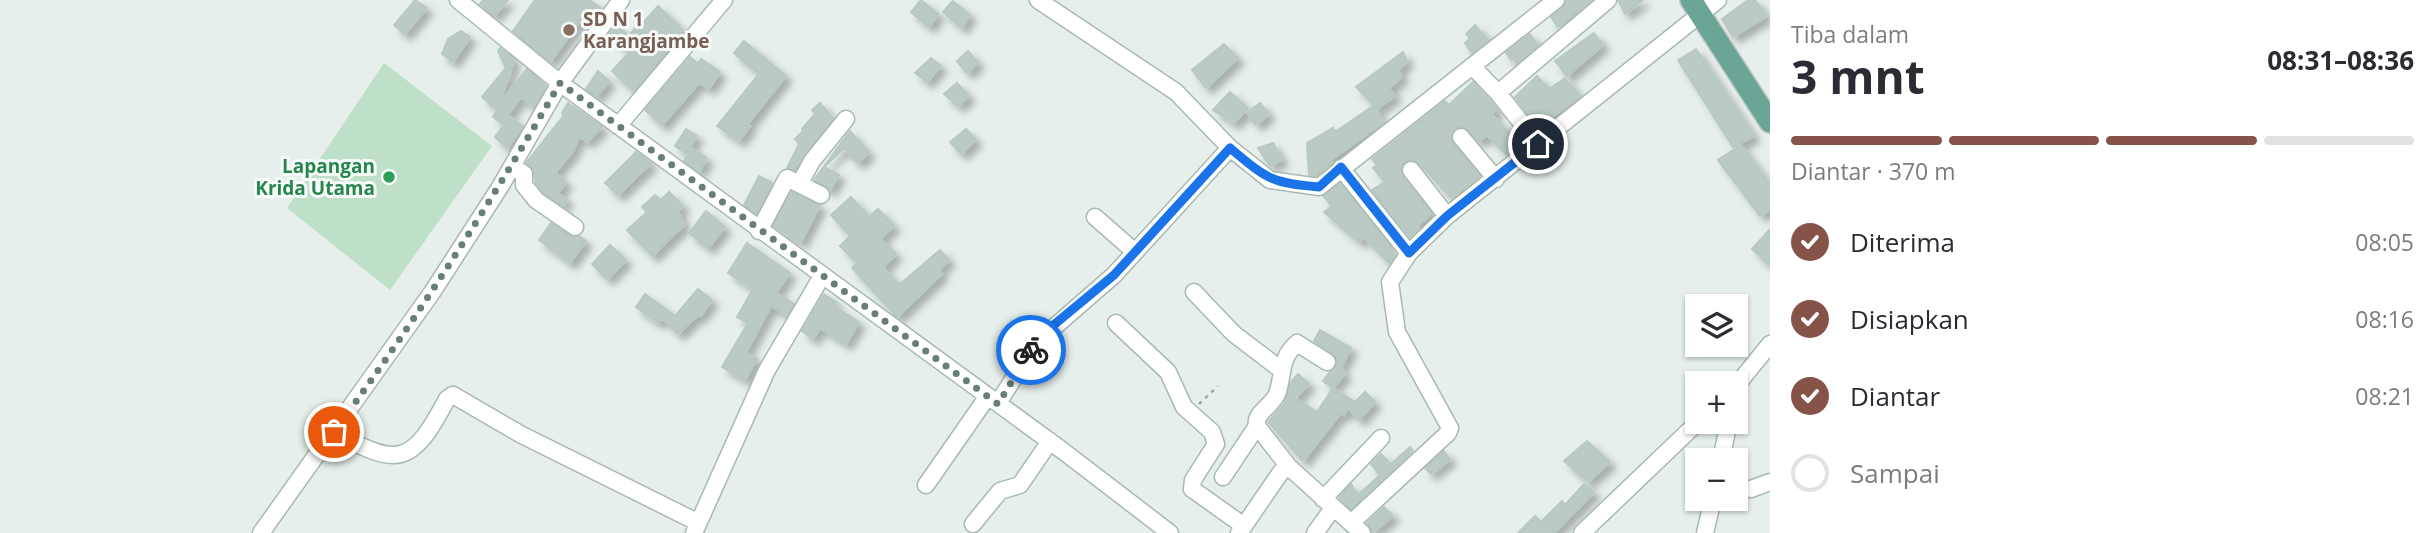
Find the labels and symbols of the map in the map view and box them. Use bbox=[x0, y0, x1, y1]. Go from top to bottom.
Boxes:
place label: SD N 1 Karangjambe bbox=[583, 6, 710, 54]
marker: SD N 1 Karangjambe bbox=[561, 22, 577, 38]
pin bbox=[1508, 114, 1568, 174]
place label: Lapangan Krida Utama bbox=[255, 153, 375, 201]
marker: Lapangan Krida Utama bbox=[381, 169, 397, 185]
courier bbox=[996, 315, 1066, 385]
pin bbox=[304, 402, 364, 462]

